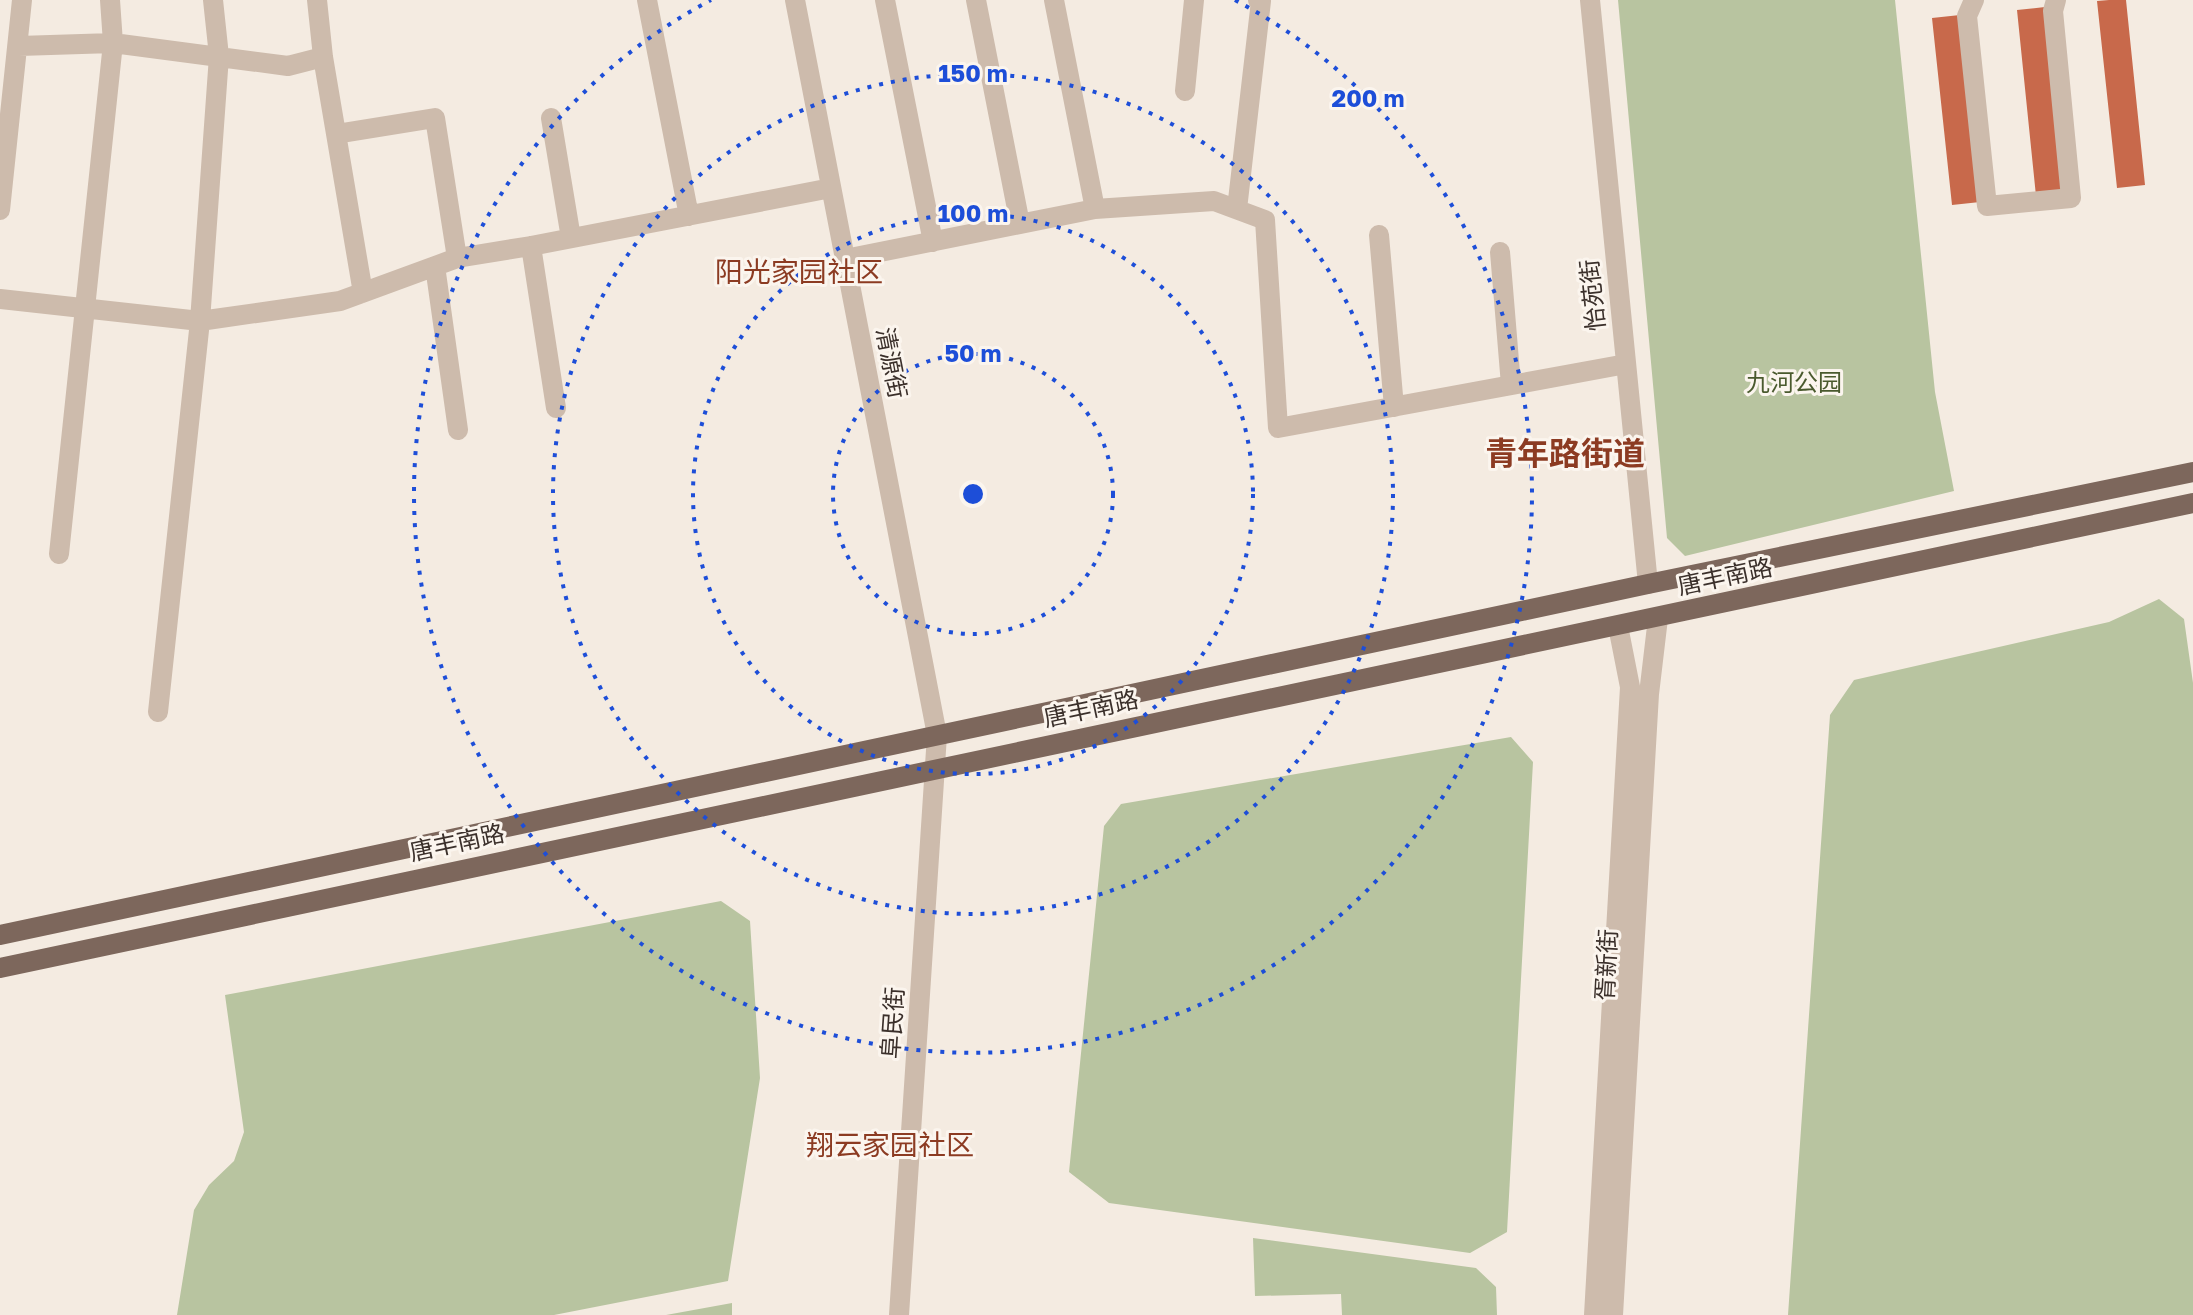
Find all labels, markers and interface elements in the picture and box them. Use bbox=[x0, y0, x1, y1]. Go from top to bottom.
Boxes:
text: 150 m bbox=[938, 58, 1008, 87]
text: 200 m bbox=[1332, 83, 1404, 112]
text: 100 m bbox=[938, 198, 1008, 227]
district label: 阳光家园社区 bbox=[715, 255, 883, 288]
street label: 怡苑街 bbox=[1573, 258, 1610, 332]
street label: 清源街 bbox=[871, 325, 914, 401]
text: 50 m bbox=[944, 338, 1002, 367]
park label: 九河公园 bbox=[1746, 367, 1842, 396]
district label: 青年路街道 bbox=[1485, 434, 1645, 472]
centre of rings bbox=[959, 480, 987, 508]
street label: 唐丰南路 bbox=[1675, 551, 1775, 600]
street label: 唐丰南路 bbox=[1041, 683, 1141, 732]
street label: 唐丰南路 bbox=[407, 817, 507, 866]
street label: 胥新街 bbox=[1589, 928, 1622, 1002]
street label: 阜民街 bbox=[875, 986, 908, 1060]
district label: 翔云家园社区 bbox=[806, 1128, 974, 1161]

